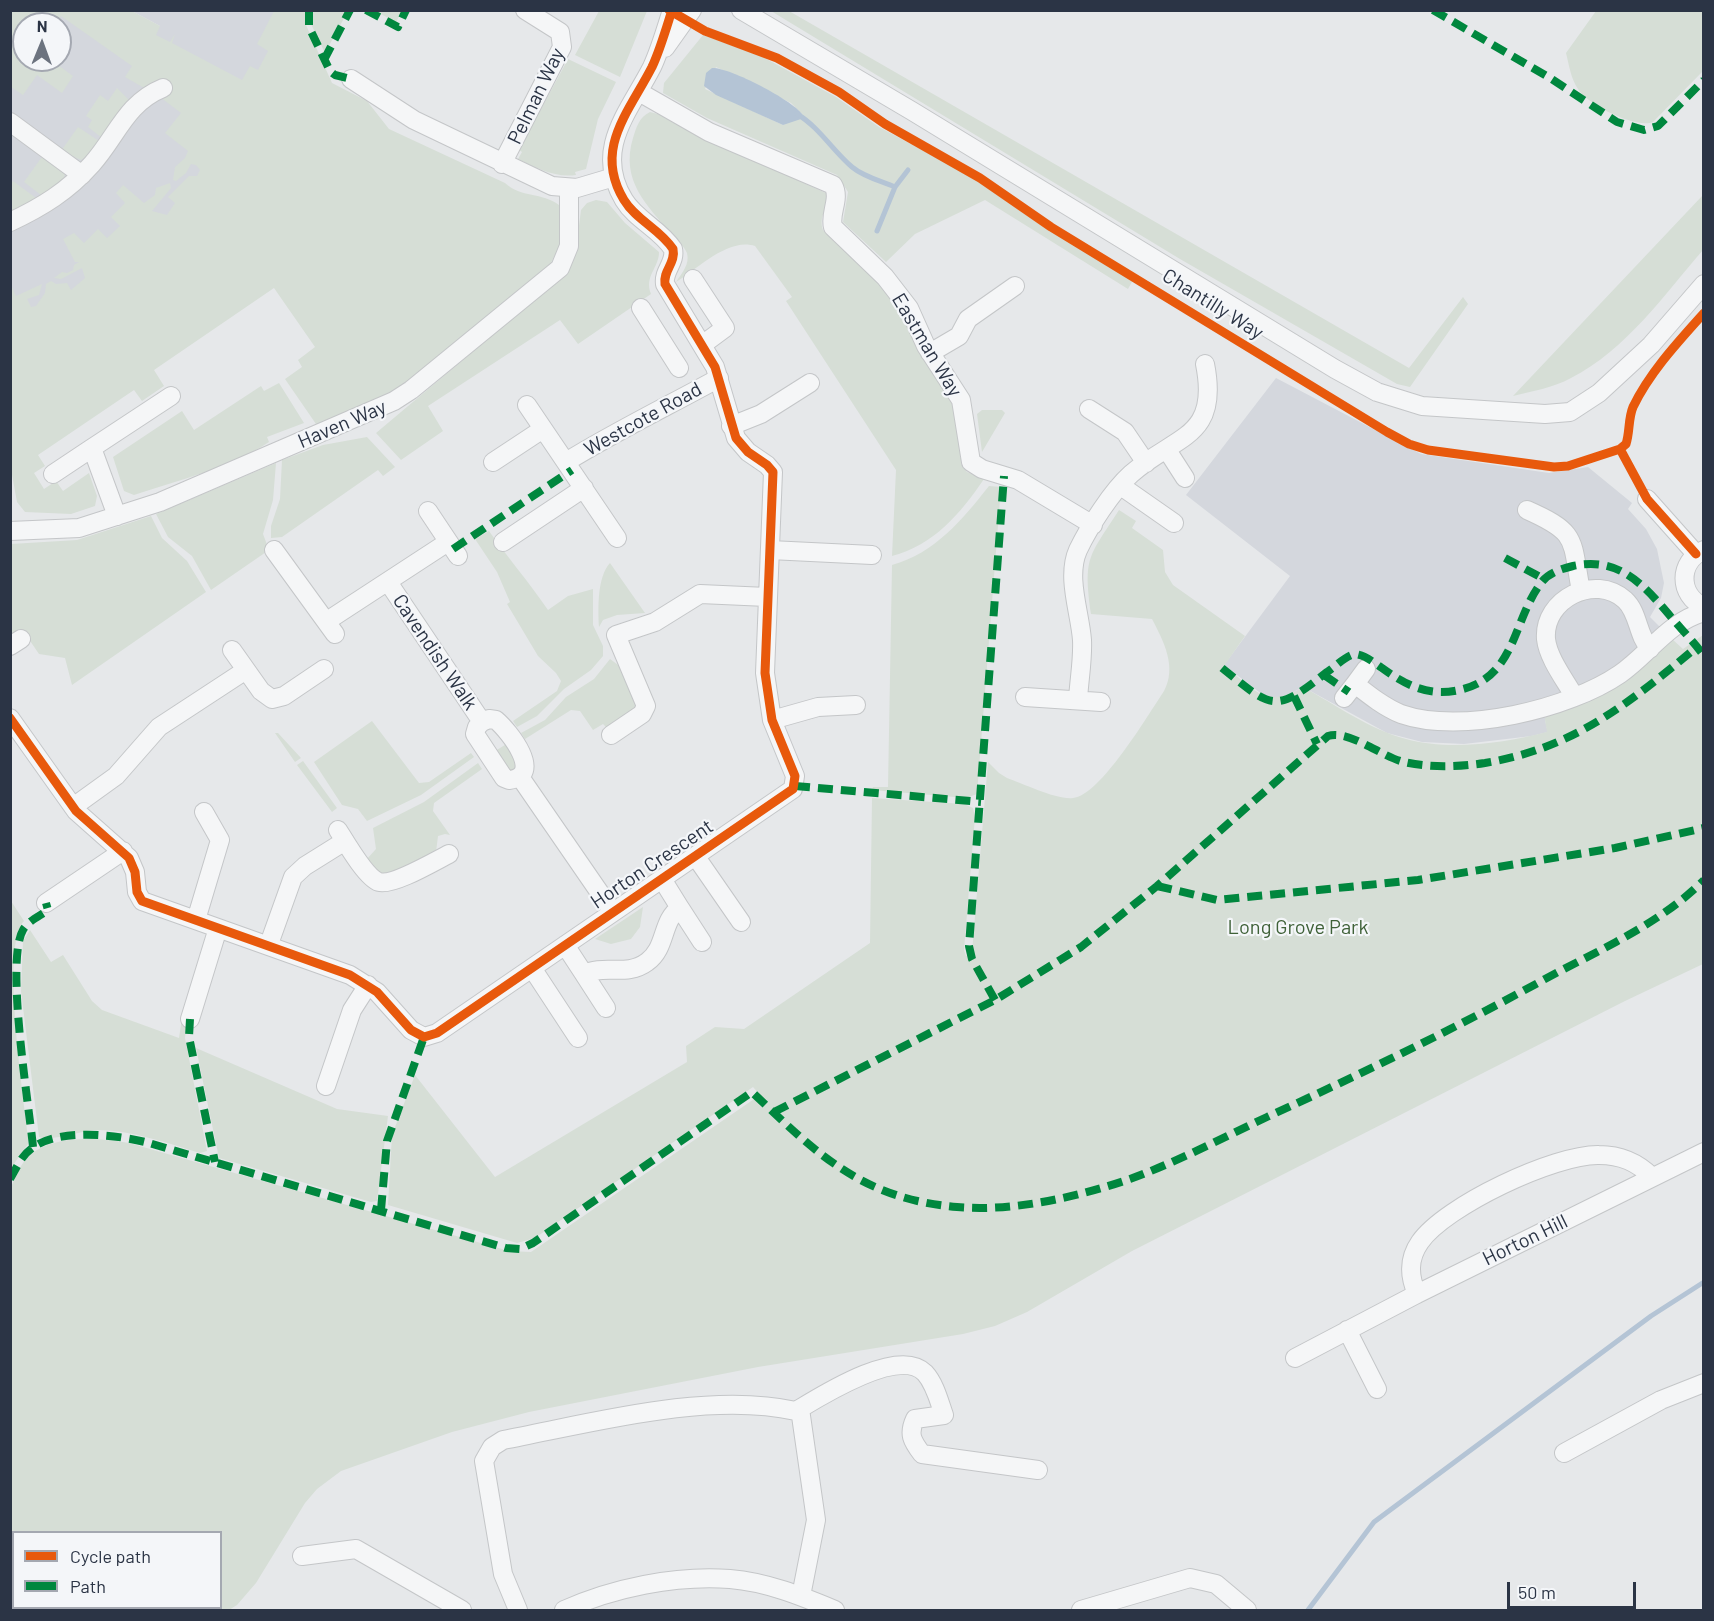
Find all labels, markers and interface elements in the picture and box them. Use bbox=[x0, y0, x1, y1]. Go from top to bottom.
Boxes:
north arrow bbox=[12, 12, 72, 72]
text: N bbox=[37, 16, 48, 35]
street label: Pelman Way bbox=[502, 44, 570, 148]
street label: Chantilly Way bbox=[1158, 263, 1268, 345]
street label: Eastman Way bbox=[887, 289, 967, 401]
street label: Westcote Road bbox=[580, 377, 706, 461]
street label: Haven Way bbox=[294, 395, 390, 453]
street label: Cavendish Walk bbox=[387, 590, 483, 714]
street label: Horton Crescent bbox=[586, 814, 718, 914]
park label: Long Grove Park bbox=[1228, 915, 1368, 939]
street label: Horton Hill bbox=[1479, 1209, 1571, 1271]
legend bbox=[12, 1531, 222, 1609]
text: Cycle path bbox=[70, 1545, 151, 1567]
scale bar bbox=[1510, 1570, 1639, 1608]
text: Path bbox=[70, 1575, 106, 1597]
text: 50 m bbox=[1518, 1581, 1556, 1603]

